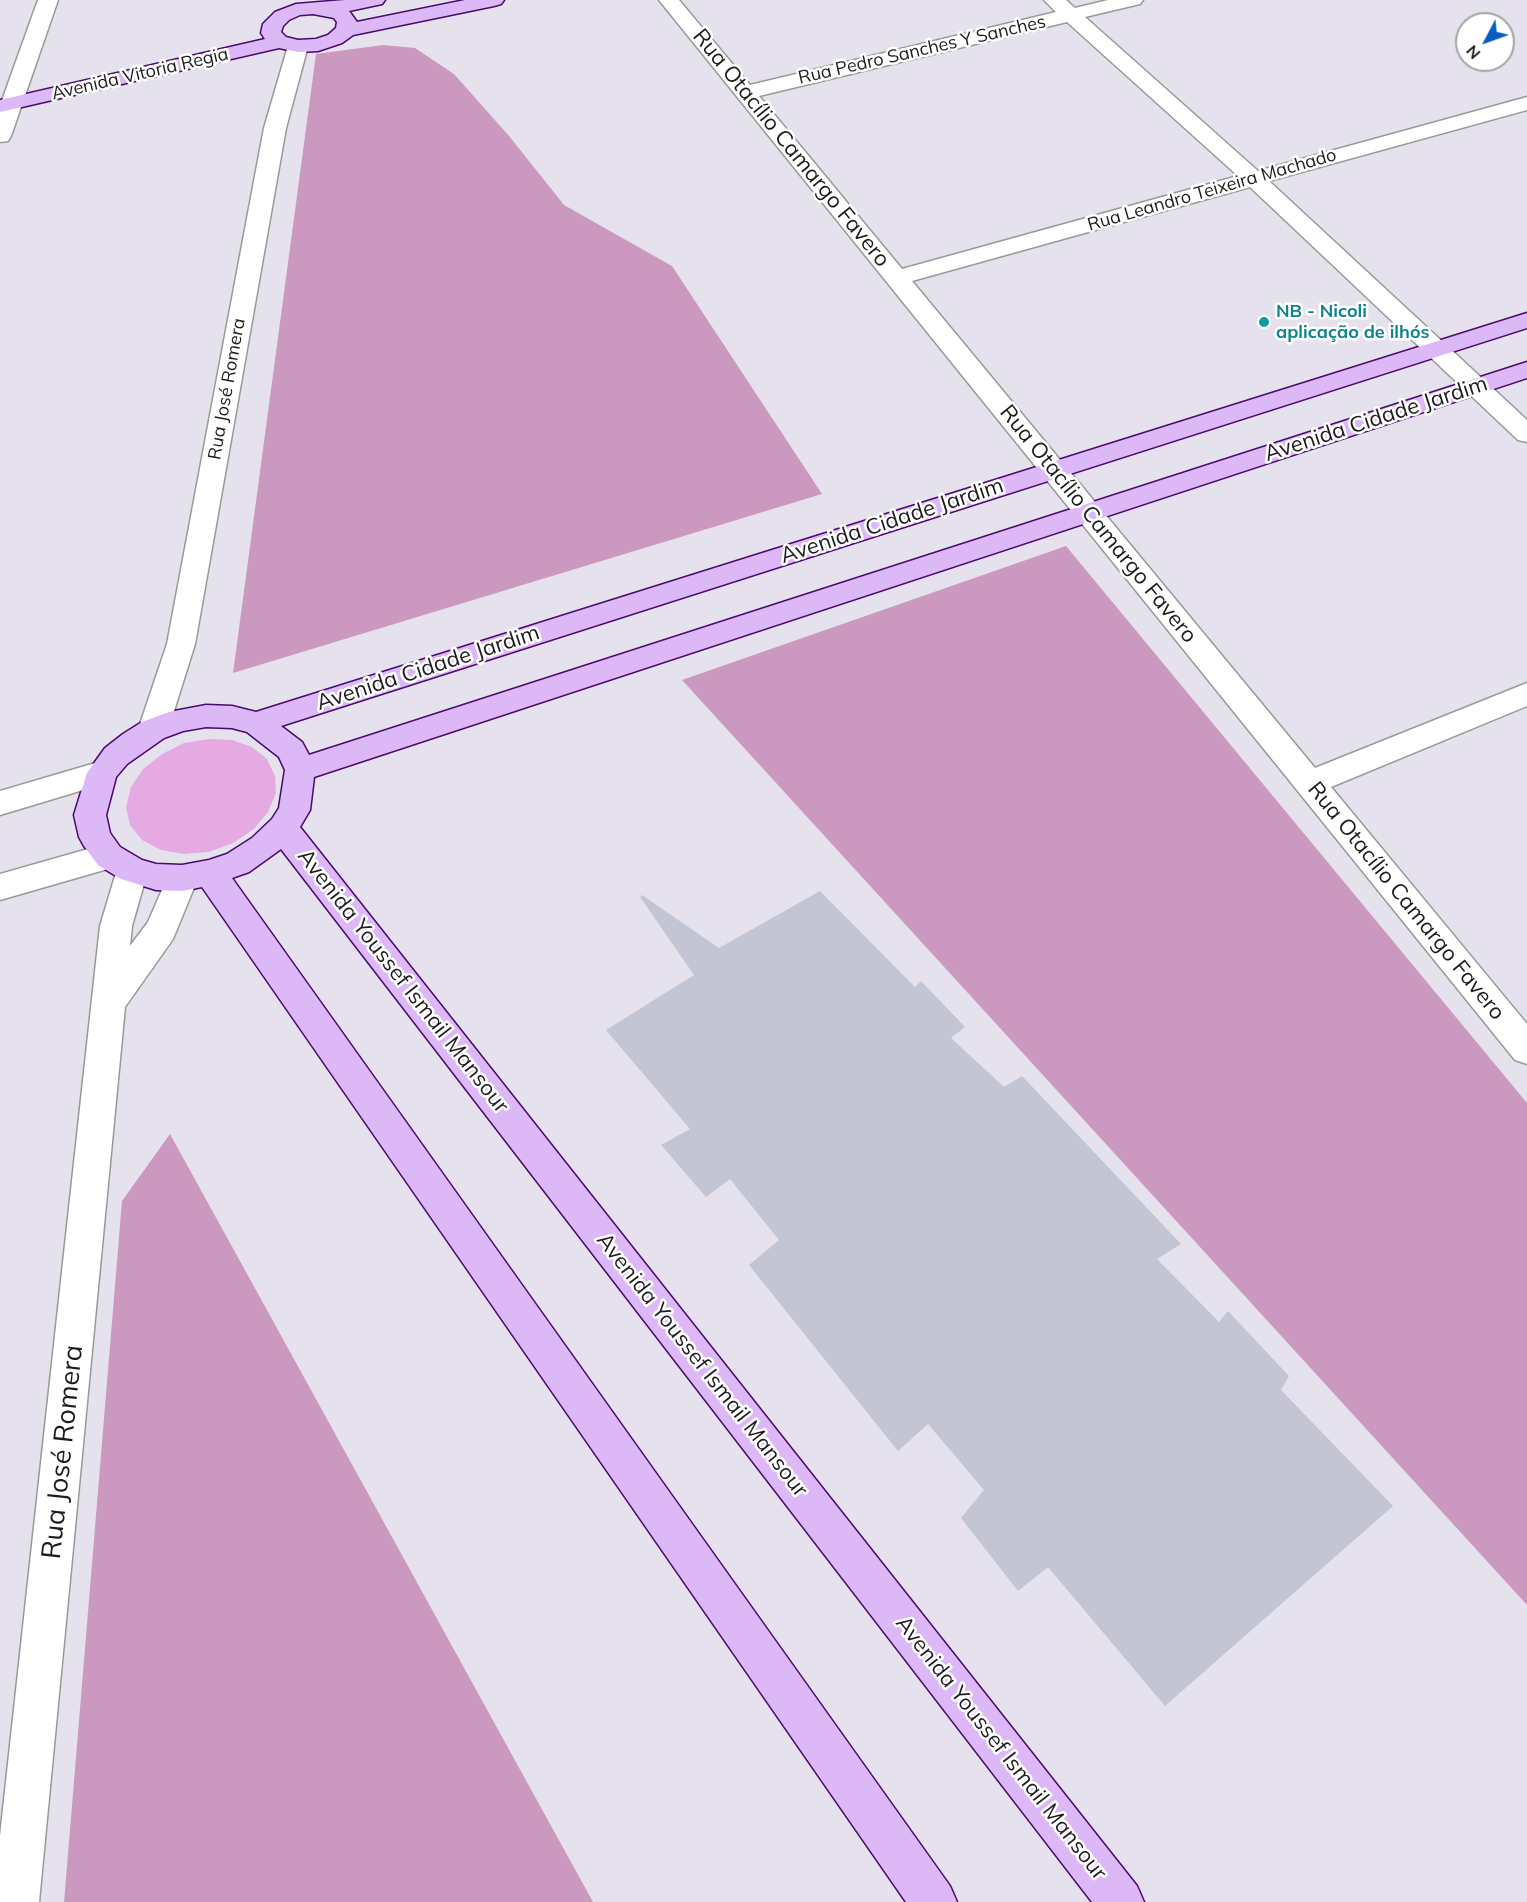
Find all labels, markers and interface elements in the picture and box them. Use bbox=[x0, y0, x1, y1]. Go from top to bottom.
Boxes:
street label: Rua Pedro Sanches Y Sanches bbox=[796, 11, 1048, 89]
north arrow bbox=[1455, 12, 1515, 72]
street label: Rua Otacílio Camargo Favero bbox=[687, 24, 895, 272]
text: N bbox=[1461, 41, 1484, 64]
street label: Avenida Vitoria Regia bbox=[50, 43, 230, 105]
street label: Rua Leandro Teixeira Machado bbox=[1085, 144, 1339, 236]
place label: NB - Nicoli aplicação de ilhós bbox=[1276, 301, 1430, 344]
marker: NB - Nicoli aplicação de ilhós bbox=[1257, 315, 1271, 329]
street label: Rua José Romera bbox=[204, 317, 250, 461]
street label: Avenida Cidade Jardim bbox=[1261, 370, 1491, 468]
street label: Rua Otacílio Camargo Favero bbox=[994, 400, 1202, 648]
street label: Avenida Cidade Jardim bbox=[777, 472, 1007, 570]
street label: Avenida Cidade Jardim bbox=[313, 619, 543, 717]
street label: Rua Otacílio Camargo Favero bbox=[1302, 777, 1510, 1025]
street label: Avenida Youssef Ismail Mansour bbox=[292, 844, 514, 1118]
street label: Avenida Youssef Ismail Mansour bbox=[591, 1228, 813, 1502]
street label: Rua José Romera bbox=[36, 1343, 90, 1561]
street label: Avenida Youssef Ismail Mansour bbox=[890, 1611, 1112, 1885]

